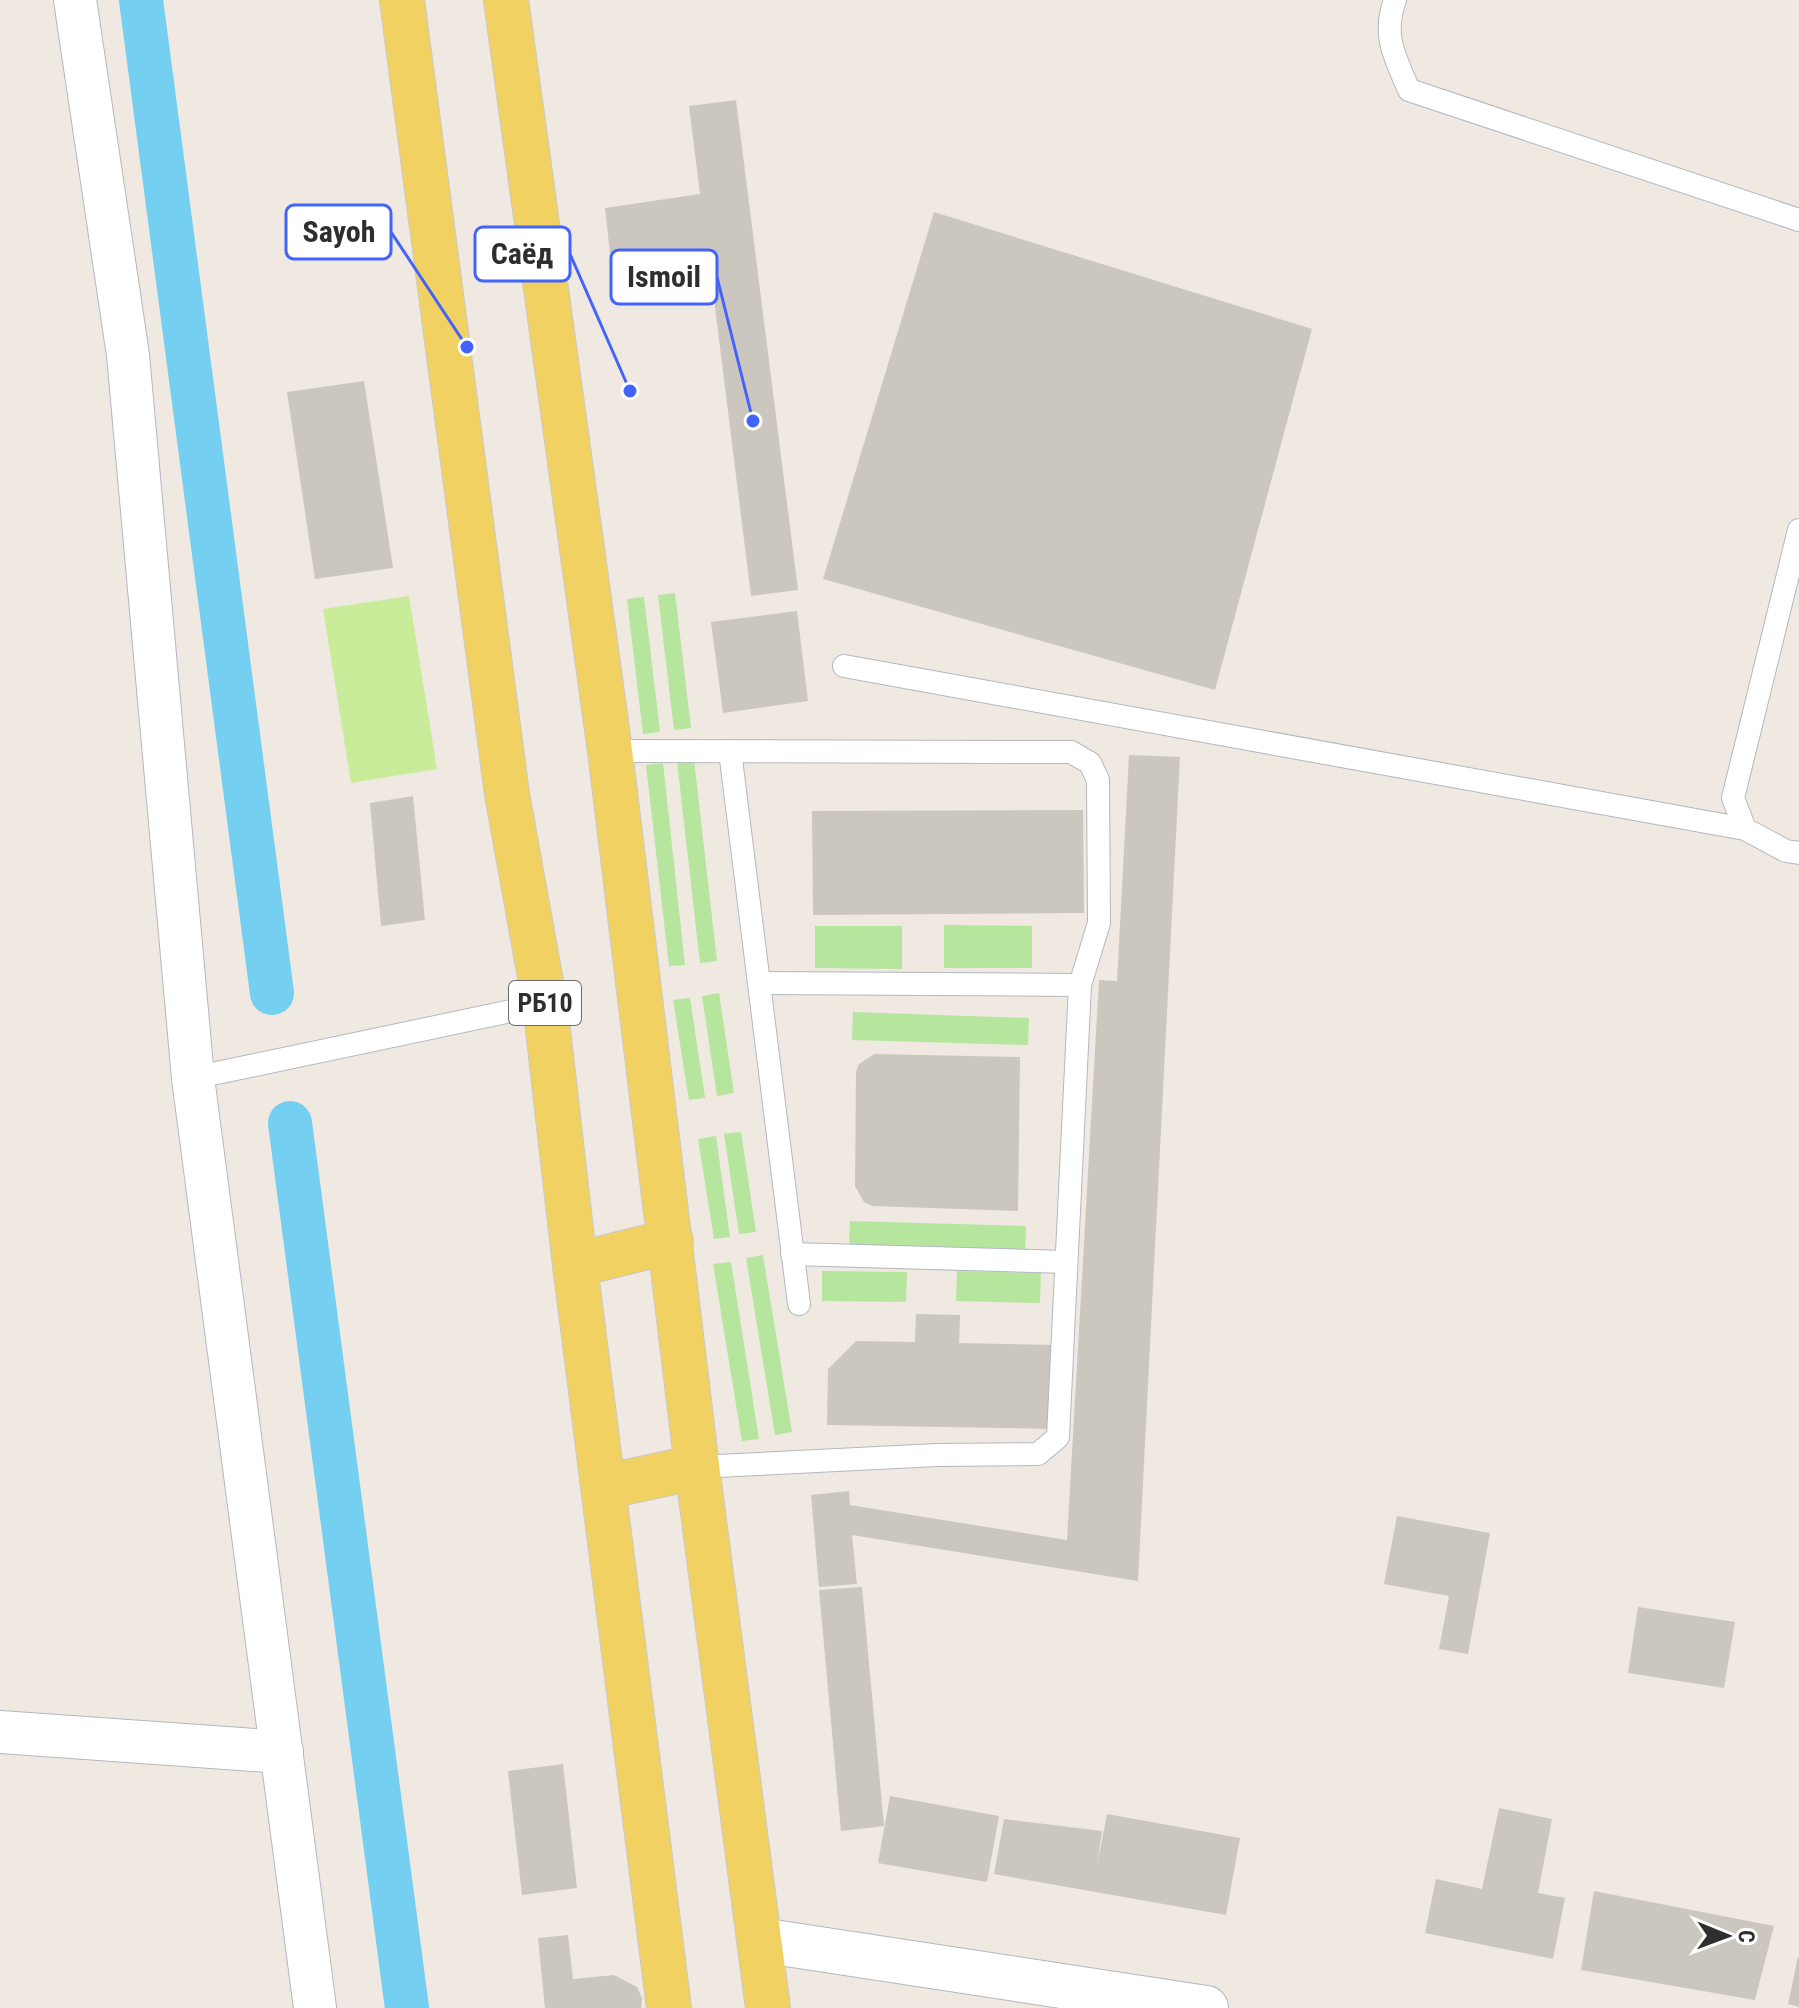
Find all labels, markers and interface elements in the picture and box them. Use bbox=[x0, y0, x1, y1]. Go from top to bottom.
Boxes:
callout: Sayoh bbox=[286, 205, 391, 259]
text: Sayoh bbox=[303, 214, 375, 249]
callout: Саёд bbox=[475, 227, 570, 281]
text: Саёд bbox=[491, 236, 553, 271]
callout: Ismoil bbox=[611, 250, 717, 304]
text: Ismoil bbox=[627, 259, 701, 294]
road number: РБ10 bbox=[509, 981, 581, 1025]
north arrow bbox=[1687, 1896, 1767, 1976]
text: С bbox=[1734, 1930, 1759, 1943]

